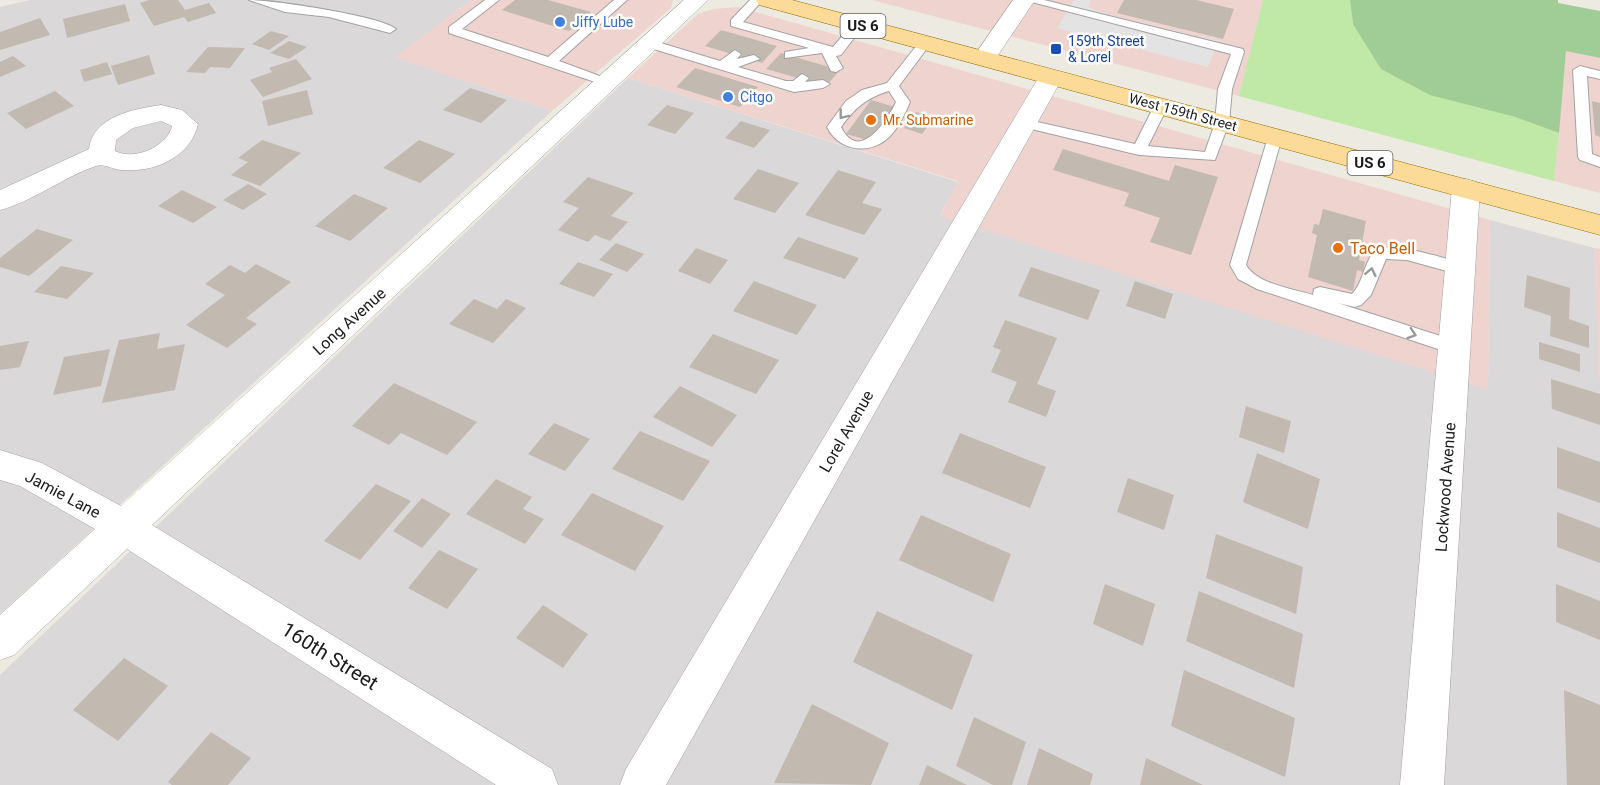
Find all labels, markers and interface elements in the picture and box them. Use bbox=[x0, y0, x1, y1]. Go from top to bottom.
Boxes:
place label: Jiffy Lube bbox=[572, 14, 633, 30]
road number: US 6 bbox=[840, 14, 886, 38]
marker: Jiffy Lube bbox=[553, 15, 567, 29]
place label: 159th Street & Lorel bbox=[1068, 33, 1145, 65]
marker: 159th Street & Lorel bbox=[1049, 42, 1063, 56]
place label: Citgo bbox=[740, 89, 773, 105]
marker: Citgo bbox=[721, 90, 735, 104]
street label: West 159th Street bbox=[1127, 90, 1239, 134]
one-way arrow bbox=[840, 108, 851, 119]
place label: Mr. Submarine bbox=[883, 112, 973, 128]
marker: Mr. Submarine bbox=[864, 113, 878, 127]
road number: US 6 bbox=[1348, 151, 1392, 175]
place label: Taco Bell bbox=[1350, 239, 1415, 258]
marker: Taco Bell bbox=[1331, 241, 1345, 255]
one-way arrow bbox=[1364, 267, 1377, 277]
street label: Long Avenue bbox=[309, 284, 390, 359]
one-way arrow bbox=[1406, 327, 1417, 339]
street label: Lorel Avenue bbox=[815, 387, 878, 476]
street label: Lockwood Avenue bbox=[1431, 422, 1460, 552]
street label: Jamie Lane bbox=[22, 467, 104, 522]
street label: 160th Street bbox=[277, 617, 383, 695]

